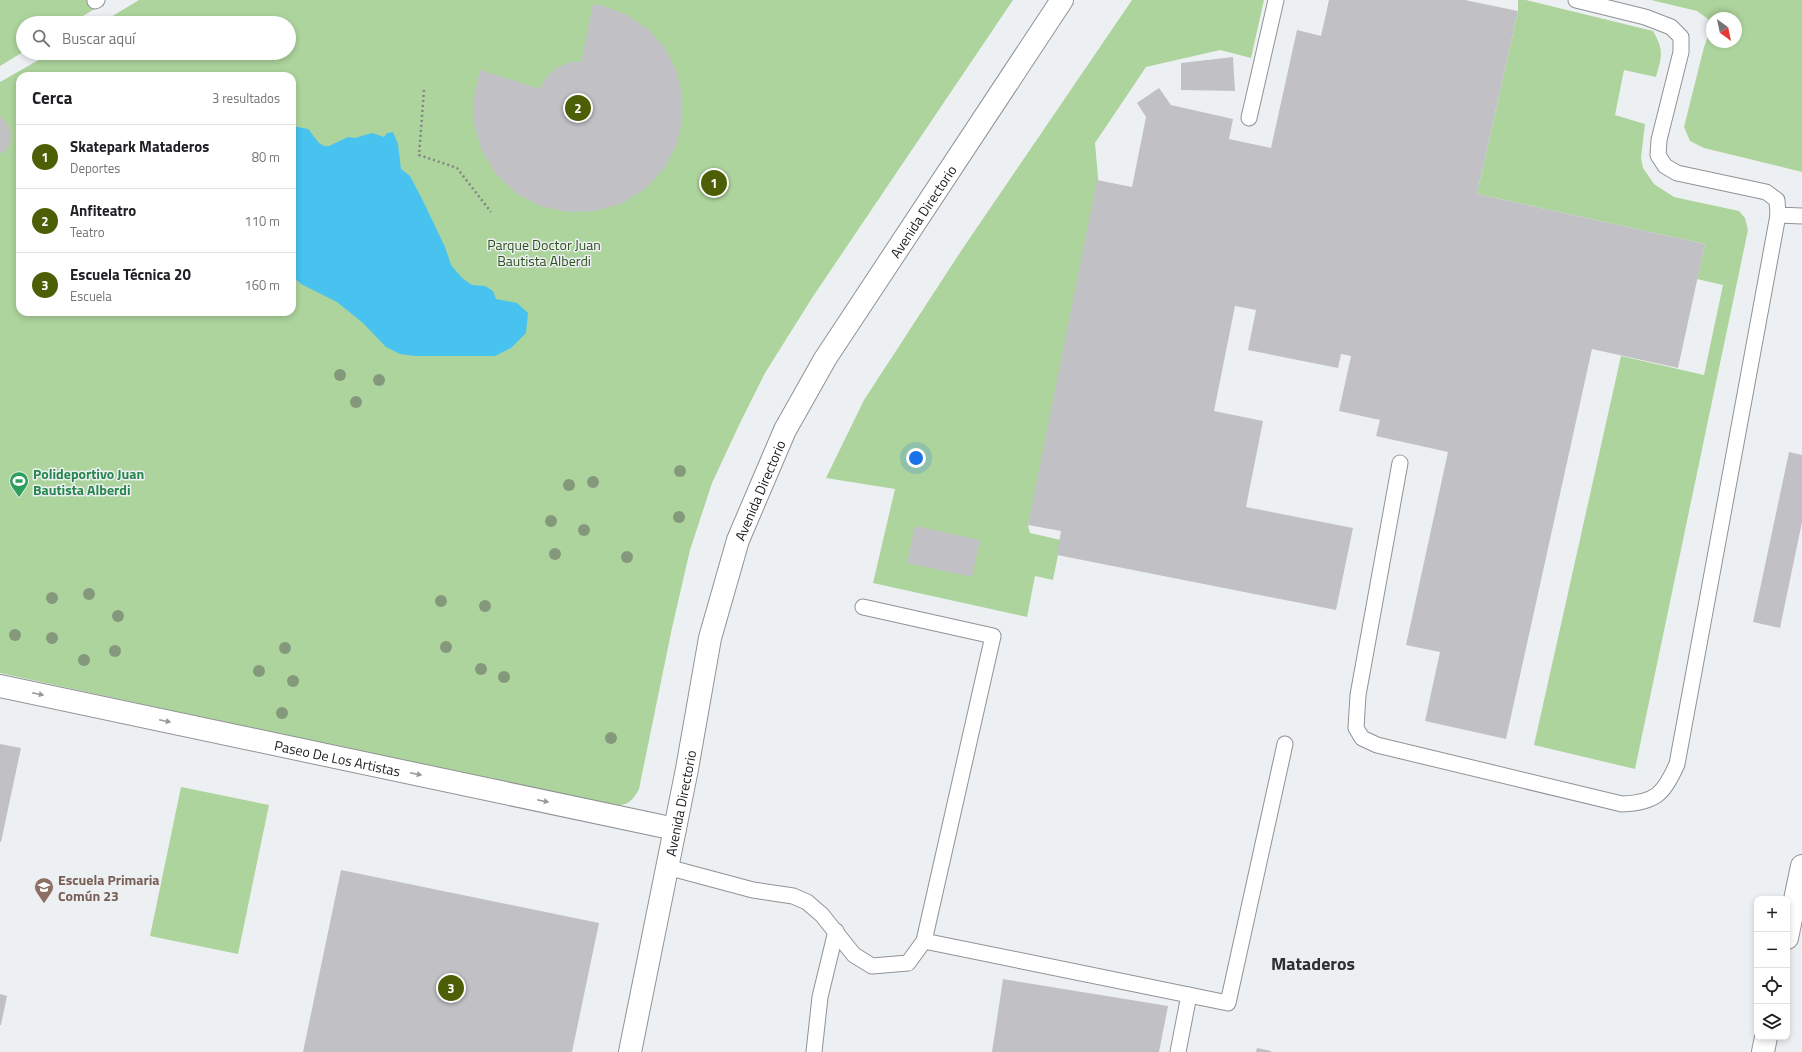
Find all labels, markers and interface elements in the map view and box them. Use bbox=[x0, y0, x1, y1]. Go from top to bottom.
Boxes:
north arrow bbox=[1706, 12, 1742, 48]
search box bbox=[16, 16, 296, 60]
icon: search bbox=[30, 27, 52, 49]
text: Buscar aquí bbox=[62, 27, 135, 50]
text: Cerca bbox=[32, 85, 72, 111]
text: 3 resultados bbox=[212, 88, 280, 108]
pin: 2 bbox=[565, 93, 591, 123]
text: Skatepark Mataderos bbox=[70, 135, 209, 158]
text: 1 bbox=[41, 147, 49, 167]
text: 80 m bbox=[252, 147, 280, 167]
text: Deportes bbox=[70, 158, 120, 178]
street label: Avenida Directorio bbox=[884, 160, 961, 262]
pin: 1 bbox=[701, 168, 727, 198]
text: Anfiteatro bbox=[70, 199, 136, 222]
text: 2 bbox=[41, 211, 49, 231]
text: 110 m bbox=[244, 211, 280, 231]
text: Teatro bbox=[70, 222, 105, 242]
park label: Parque Doctor Juan Bautista Alberdi bbox=[487, 234, 601, 271]
text: Escuela Técnica 20 bbox=[70, 263, 191, 286]
text: 3 bbox=[41, 275, 49, 295]
text: 160 m bbox=[244, 275, 280, 295]
text: Escuela bbox=[70, 286, 112, 306]
street label: Avenida Directorio bbox=[729, 436, 790, 544]
your location bbox=[906, 448, 926, 468]
place label: Polideportivo Juan Bautista Alberdi bbox=[33, 463, 144, 500]
sports icon: Polideportivo Juan Bautista Alberdi bbox=[8, 470, 30, 498]
one-way arrow bbox=[32, 692, 44, 698]
one-way arrow bbox=[159, 719, 171, 725]
street label: Paseo De Los Artistas bbox=[273, 734, 402, 781]
street label: Avenida Directorio bbox=[659, 748, 701, 858]
one-way arrow bbox=[410, 772, 422, 778]
one-way arrow bbox=[537, 799, 549, 805]
place label: Escuela Primaria Común 23 bbox=[58, 869, 159, 906]
school or university icon: Escuela Primaria Común 23 bbox=[33, 876, 55, 904]
map controls bbox=[1754, 896, 1790, 1040]
button: + bbox=[1754, 896, 1790, 932]
button: − bbox=[1754, 932, 1790, 968]
district label: Mataderos bbox=[1271, 950, 1355, 977]
button: locate bbox=[1754, 968, 1790, 1004]
pin: 3 bbox=[438, 973, 464, 1003]
button: layers bbox=[1754, 1004, 1790, 1040]

